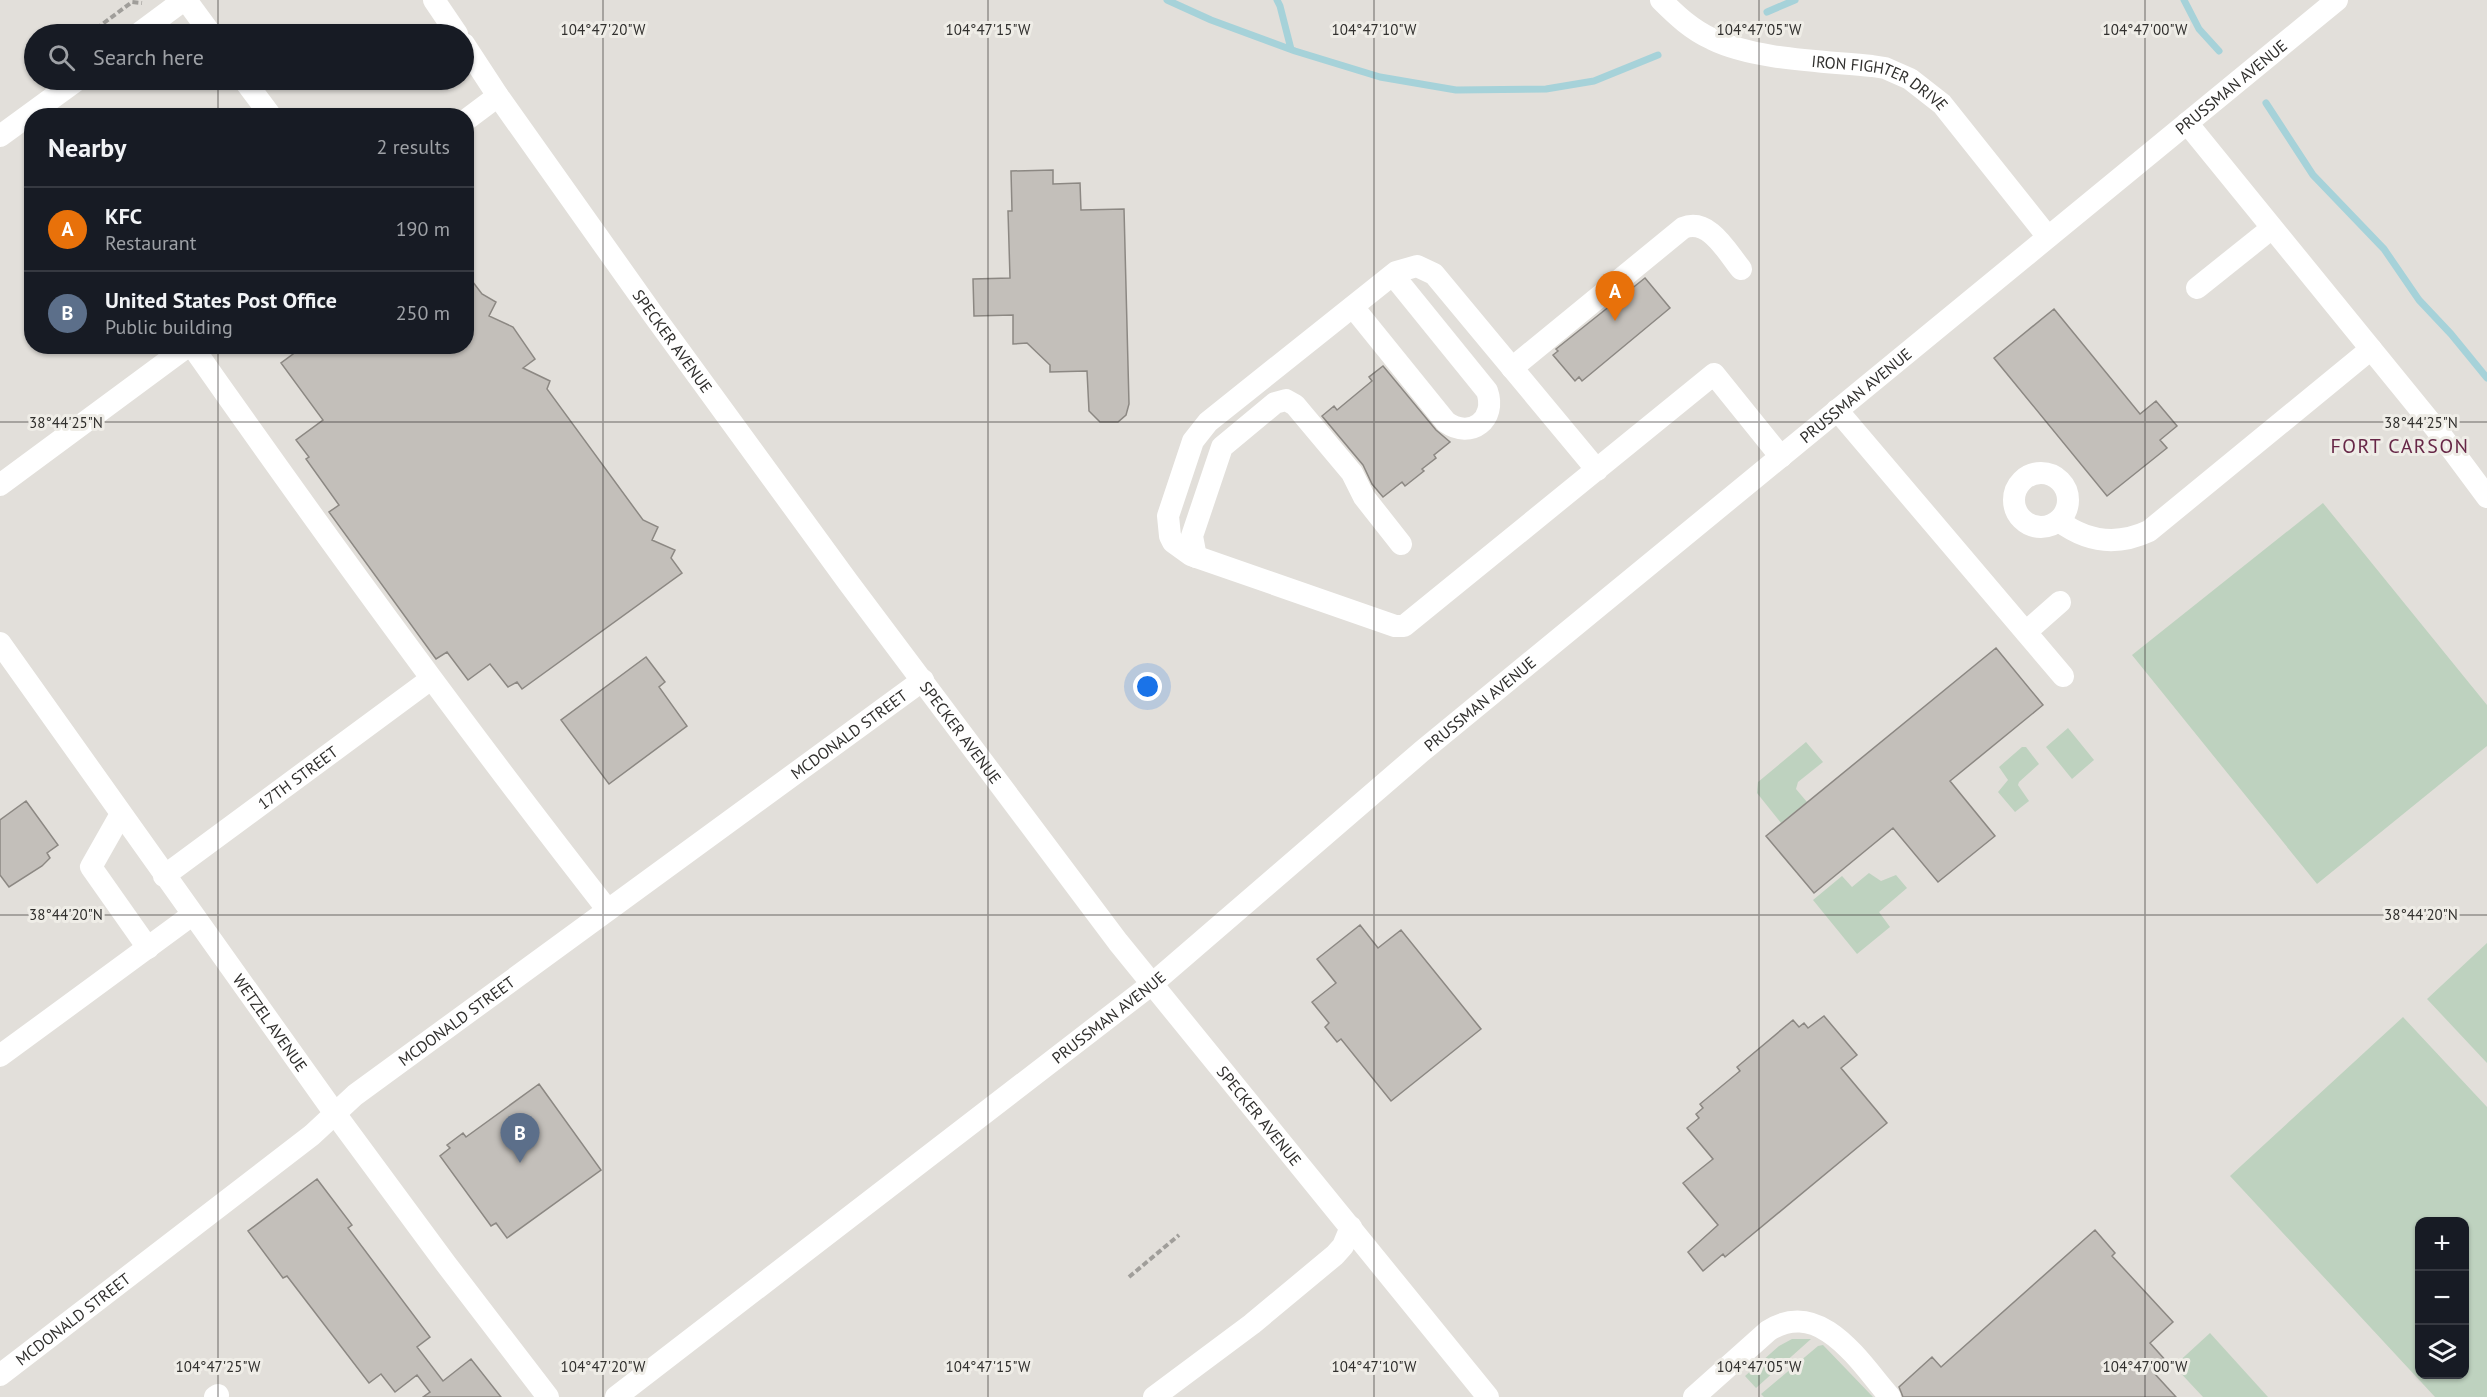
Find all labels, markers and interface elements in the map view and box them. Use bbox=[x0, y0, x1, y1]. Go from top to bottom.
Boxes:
text: 104°47'20"W bbox=[561, 20, 646, 39]
text: 104°47'15"W bbox=[946, 20, 1031, 39]
text: 104°47'10"W bbox=[1332, 20, 1417, 39]
text: 104°47'05"W bbox=[1717, 20, 1802, 39]
text: 104°47'00"W bbox=[2103, 20, 2188, 39]
search box bbox=[24, 24, 474, 90]
street label: PRUSSMAN AVENUE bbox=[2171, 35, 2291, 139]
icon: search bbox=[45, 41, 78, 74]
text: Search here bbox=[93, 43, 204, 71]
street label: IRON FIGHTER DRIVE bbox=[1811, 51, 1953, 114]
text: Nearby bbox=[48, 131, 126, 164]
text: 2 results bbox=[377, 134, 450, 160]
text: KFC bbox=[105, 202, 142, 230]
text: A bbox=[61, 216, 74, 242]
text: 190 m bbox=[396, 216, 450, 242]
text: Restaurant bbox=[105, 230, 196, 256]
pin: A bbox=[1596, 272, 1634, 321]
street label: SPECKER AVENUE bbox=[628, 285, 717, 397]
text: United States Post Office bbox=[105, 286, 337, 314]
text: B bbox=[62, 300, 73, 326]
text: 250 m bbox=[396, 300, 450, 326]
text: Public building bbox=[105, 314, 233, 340]
street label: PRUSSMAN AVENUE bbox=[1796, 344, 1915, 447]
text: 38°44'25"N bbox=[29, 413, 103, 432]
text: 38°44'25"N bbox=[2384, 413, 2458, 432]
district label: FORT CARSON bbox=[2330, 433, 2470, 459]
street label: PRUSSMAN AVENUE bbox=[1420, 652, 1540, 755]
your location bbox=[1133, 672, 1162, 701]
street label: SPECKER AVENUE bbox=[916, 677, 1006, 788]
street label: MCDONALD STREET bbox=[787, 685, 911, 783]
street label: 17TH STREET bbox=[254, 741, 342, 814]
text: 38°44'20"N bbox=[29, 905, 103, 924]
text: 38°44'20"N bbox=[2384, 905, 2458, 924]
street label: PRUSSMAN AVENUE bbox=[1048, 967, 1170, 1068]
street label: WETZEL AVENUE bbox=[229, 970, 312, 1075]
street label: MCDONALD STREET bbox=[394, 972, 519, 1070]
street label: SPECKER AVENUE bbox=[1213, 1062, 1306, 1170]
pin: B bbox=[500, 1114, 540, 1163]
map controls bbox=[2415, 1217, 2469, 1379]
button: + bbox=[2415, 1217, 2469, 1271]
street label: MCDONALD STREET bbox=[12, 1268, 134, 1369]
button: − bbox=[2415, 1271, 2469, 1325]
button: layers bbox=[2415, 1325, 2469, 1379]
text: 104°47'25"W bbox=[176, 1357, 261, 1376]
text: 104°47'20"W bbox=[561, 1357, 646, 1376]
text: 104°47'15"W bbox=[946, 1357, 1031, 1376]
text: 104°47'10"W bbox=[1332, 1357, 1417, 1376]
text: 104°47'05"W bbox=[1717, 1357, 1802, 1376]
text: 104°47'00"W bbox=[2103, 1357, 2188, 1376]

